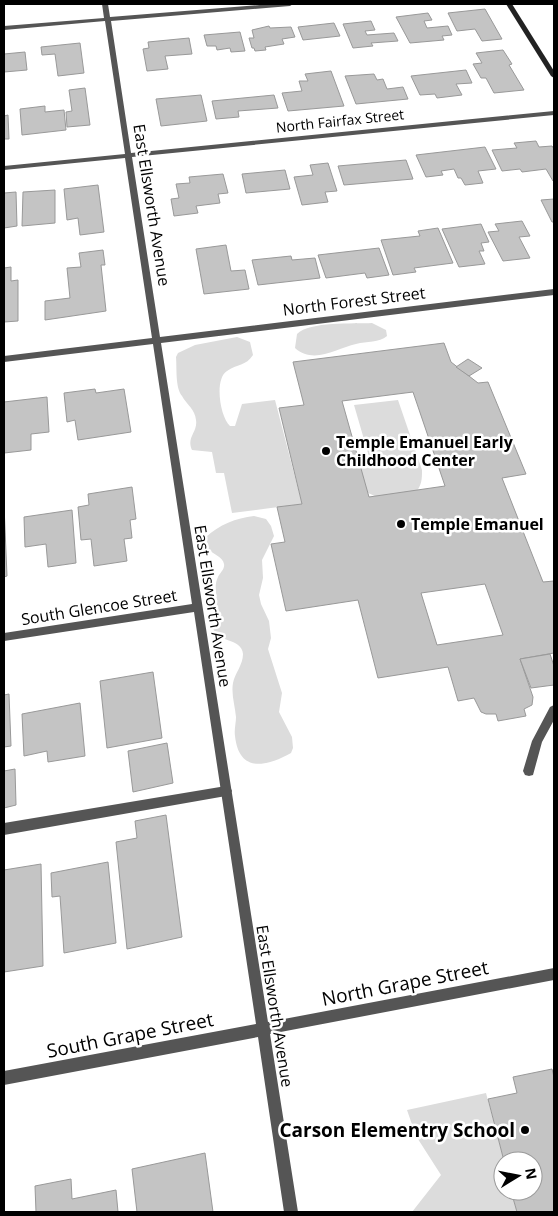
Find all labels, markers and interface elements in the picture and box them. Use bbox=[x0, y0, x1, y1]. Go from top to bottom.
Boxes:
street label: North Fairfax Street bbox=[275, 104, 405, 137]
street label: East Ellsworth Avenue bbox=[128, 122, 176, 288]
street label: North Forest Street bbox=[281, 281, 427, 321]
place label: Temple Emanuel Early Childhood Center bbox=[336, 431, 514, 471]
marker: Temple Emanuel Early Childhood Center bbox=[320, 445, 332, 457]
place label: Temple Emanuel bbox=[411, 513, 544, 535]
marker: Temple Emanuel bbox=[395, 518, 407, 530]
street label: East Ellsworth Avenue bbox=[189, 523, 237, 689]
street label: South Glencoe Street bbox=[20, 584, 179, 630]
street label: East Ellsworth Avenue bbox=[251, 923, 299, 1089]
street label: North Grape Street bbox=[319, 954, 491, 1012]
street label: South Grape Street bbox=[44, 1006, 216, 1064]
place label: Carson Elementry School bbox=[279, 1117, 515, 1143]
marker: Carson Elementry School bbox=[519, 1124, 531, 1136]
north arrow bbox=[493, 1151, 543, 1201]
text: N bbox=[521, 1166, 542, 1181]

